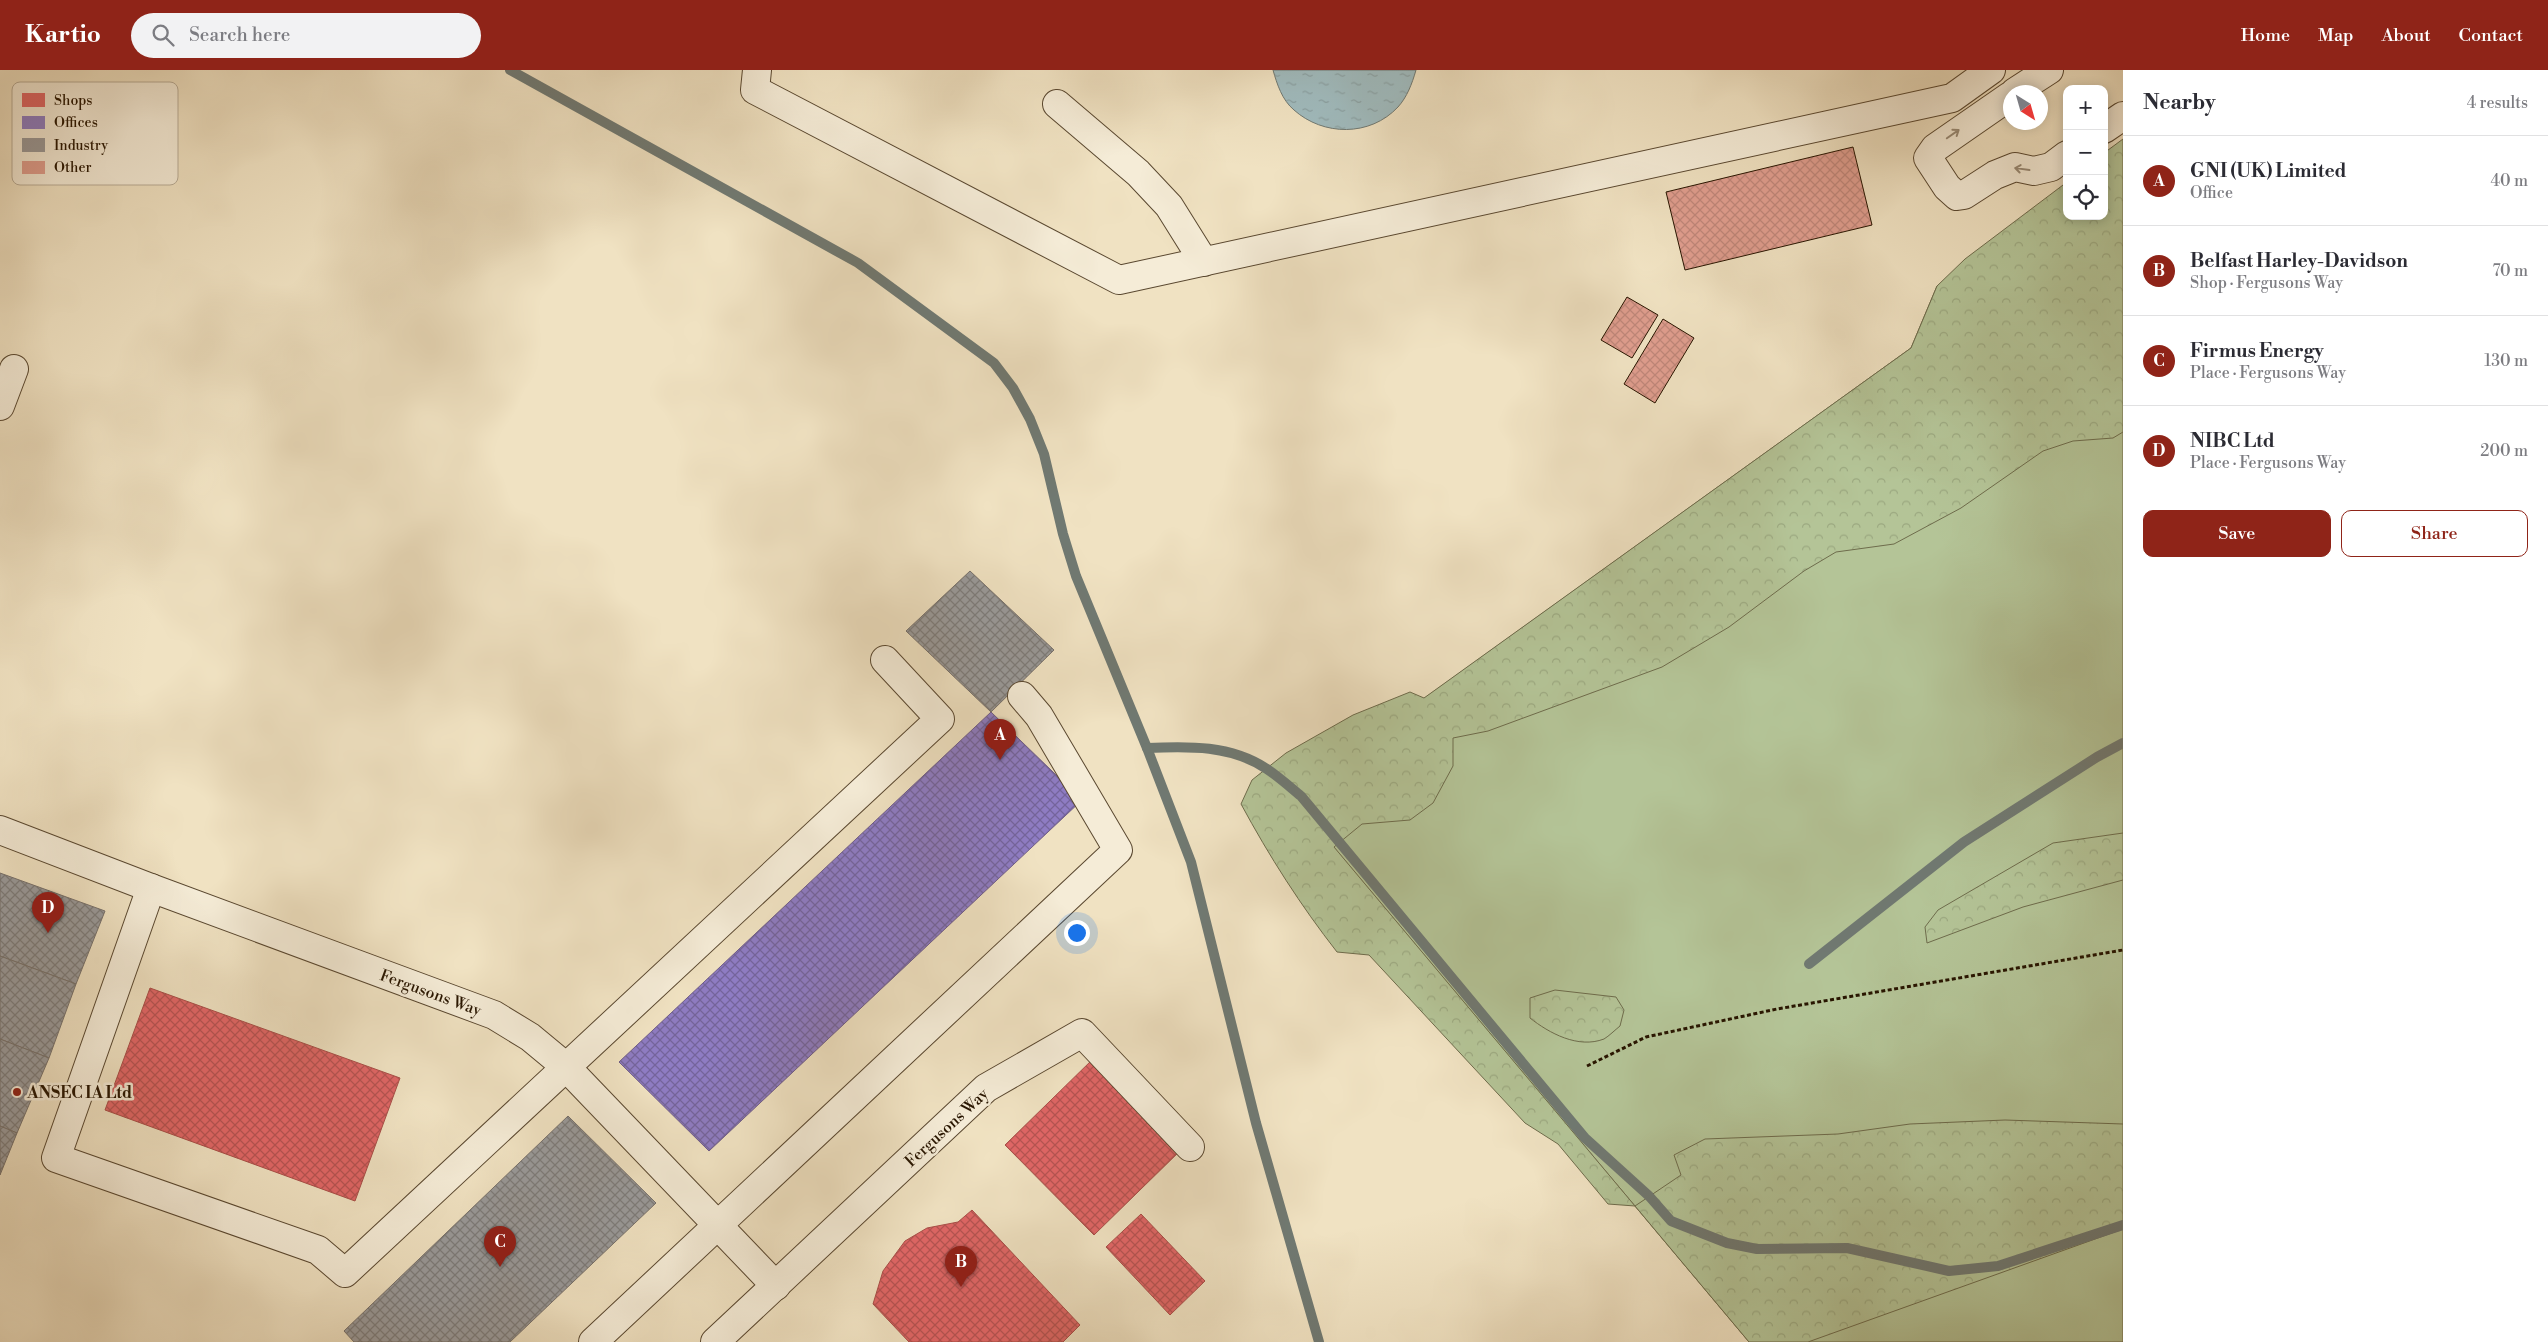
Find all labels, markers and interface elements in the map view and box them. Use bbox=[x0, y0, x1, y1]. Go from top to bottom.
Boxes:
search box bbox=[131, 13, 481, 58]
text: Kartio bbox=[25, 20, 101, 50]
icon: search bbox=[149, 21, 177, 49]
text: Search here bbox=[189, 23, 290, 47]
text: Home bbox=[2241, 24, 2290, 47]
text: Map bbox=[2318, 24, 2354, 47]
text: About bbox=[2382, 24, 2431, 47]
text: Contact bbox=[2459, 24, 2523, 47]
legend bbox=[12, 82, 178, 185]
north arrow bbox=[2003, 85, 2048, 130]
map controls bbox=[2063, 85, 2108, 220]
button: + bbox=[2063, 85, 2108, 130]
text: Nearby bbox=[2143, 90, 2216, 116]
text: Shops bbox=[54, 92, 92, 110]
text: 4 results bbox=[2467, 93, 2528, 113]
text: Offices bbox=[54, 114, 98, 132]
one-way arrow bbox=[1946, 129, 1960, 139]
button: − bbox=[2063, 130, 2108, 175]
text: Industry bbox=[54, 137, 108, 155]
text: Other bbox=[54, 159, 92, 177]
text: GNI (UK) Limited bbox=[2190, 159, 2347, 183]
one-way arrow bbox=[2015, 164, 2031, 174]
text: A bbox=[2153, 171, 2165, 191]
text: 40 m bbox=[2491, 171, 2528, 191]
button: locate bbox=[2063, 175, 2108, 220]
text: Office bbox=[2190, 183, 2233, 203]
text: Belfast Harley-Davidson bbox=[2190, 249, 2408, 273]
text: B bbox=[2153, 261, 2165, 281]
text: 70 m bbox=[2492, 261, 2528, 281]
text: Shop · Fergusons Way bbox=[2190, 273, 2343, 293]
text: Firmus Energy bbox=[2190, 339, 2324, 363]
text: C bbox=[2153, 351, 2165, 371]
text: 130 m bbox=[2484, 351, 2528, 371]
text: Place · Fergusons Way bbox=[2190, 363, 2346, 383]
text: NIBC Ltd bbox=[2190, 429, 2275, 453]
text: D bbox=[2153, 441, 2165, 461]
text: 200 m bbox=[2480, 441, 2528, 461]
text: Place · Fergusons Way bbox=[2190, 453, 2346, 473]
button: Save bbox=[2143, 510, 2331, 557]
button: Share bbox=[2341, 510, 2528, 557]
pin: A bbox=[984, 719, 1016, 760]
pin: D bbox=[32, 892, 64, 933]
your location bbox=[1064, 920, 1090, 946]
street label: Fergusons Way bbox=[377, 965, 484, 1021]
place label: ANSEC IA Ltd bbox=[26, 1083, 132, 1103]
street label: Fergusons Way bbox=[901, 1084, 993, 1171]
marker: ANSEC IA Ltd bbox=[11, 1086, 23, 1098]
pin: C bbox=[484, 1226, 516, 1267]
pin: B bbox=[945, 1246, 977, 1287]

